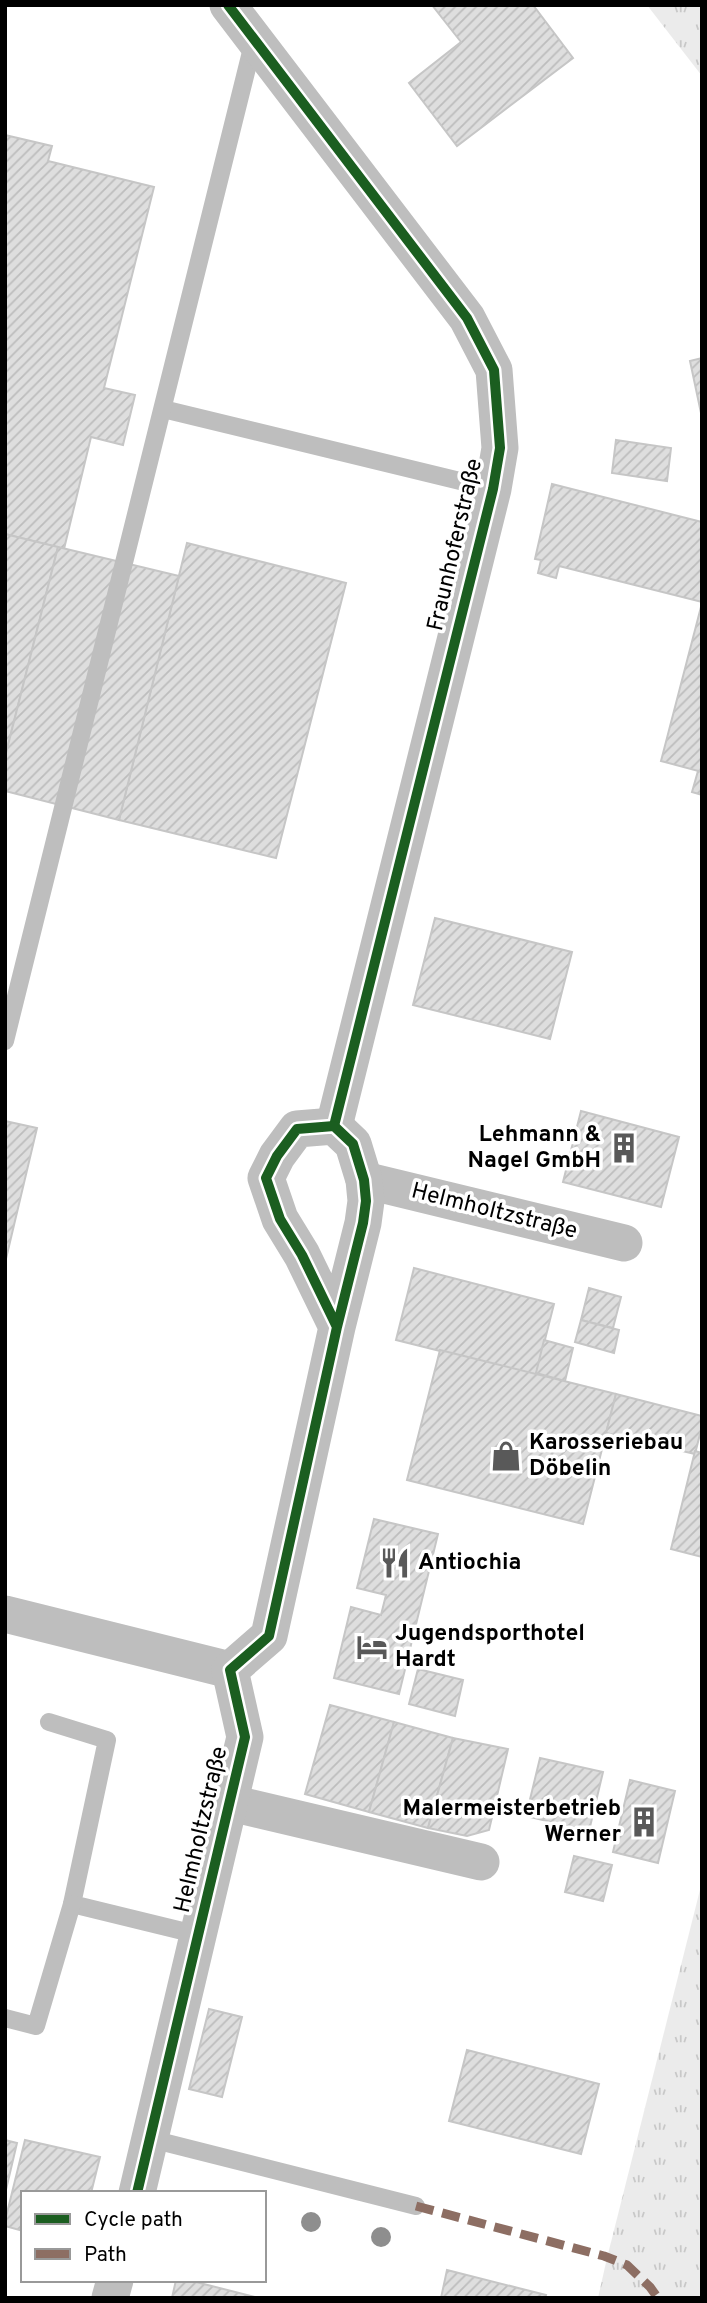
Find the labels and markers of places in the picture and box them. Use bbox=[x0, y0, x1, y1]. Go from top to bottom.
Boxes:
place label: Lehmann & Nagel GmbH bbox=[468, 1121, 601, 1176]
building icon: Lehmann & Nagel GmbH bbox=[607, 1131, 641, 1165]
place label: Karosseriebau Döbelin bbox=[529, 1429, 683, 1484]
shop icon: Karosseriebau Döbelin bbox=[489, 1439, 523, 1473]
restaurant icon: Antiochia bbox=[378, 1546, 412, 1580]
place label: Antiochia bbox=[418, 1549, 521, 1578]
place label: Jugendsporthotel Hardt bbox=[395, 1620, 585, 1675]
hotel icon: Jugendsporthotel Hardt bbox=[355, 1630, 389, 1664]
place label: Malermeisterbetrieb Werner bbox=[403, 1795, 621, 1850]
building icon: Malermeisterbetrieb Werner bbox=[627, 1805, 661, 1839]

